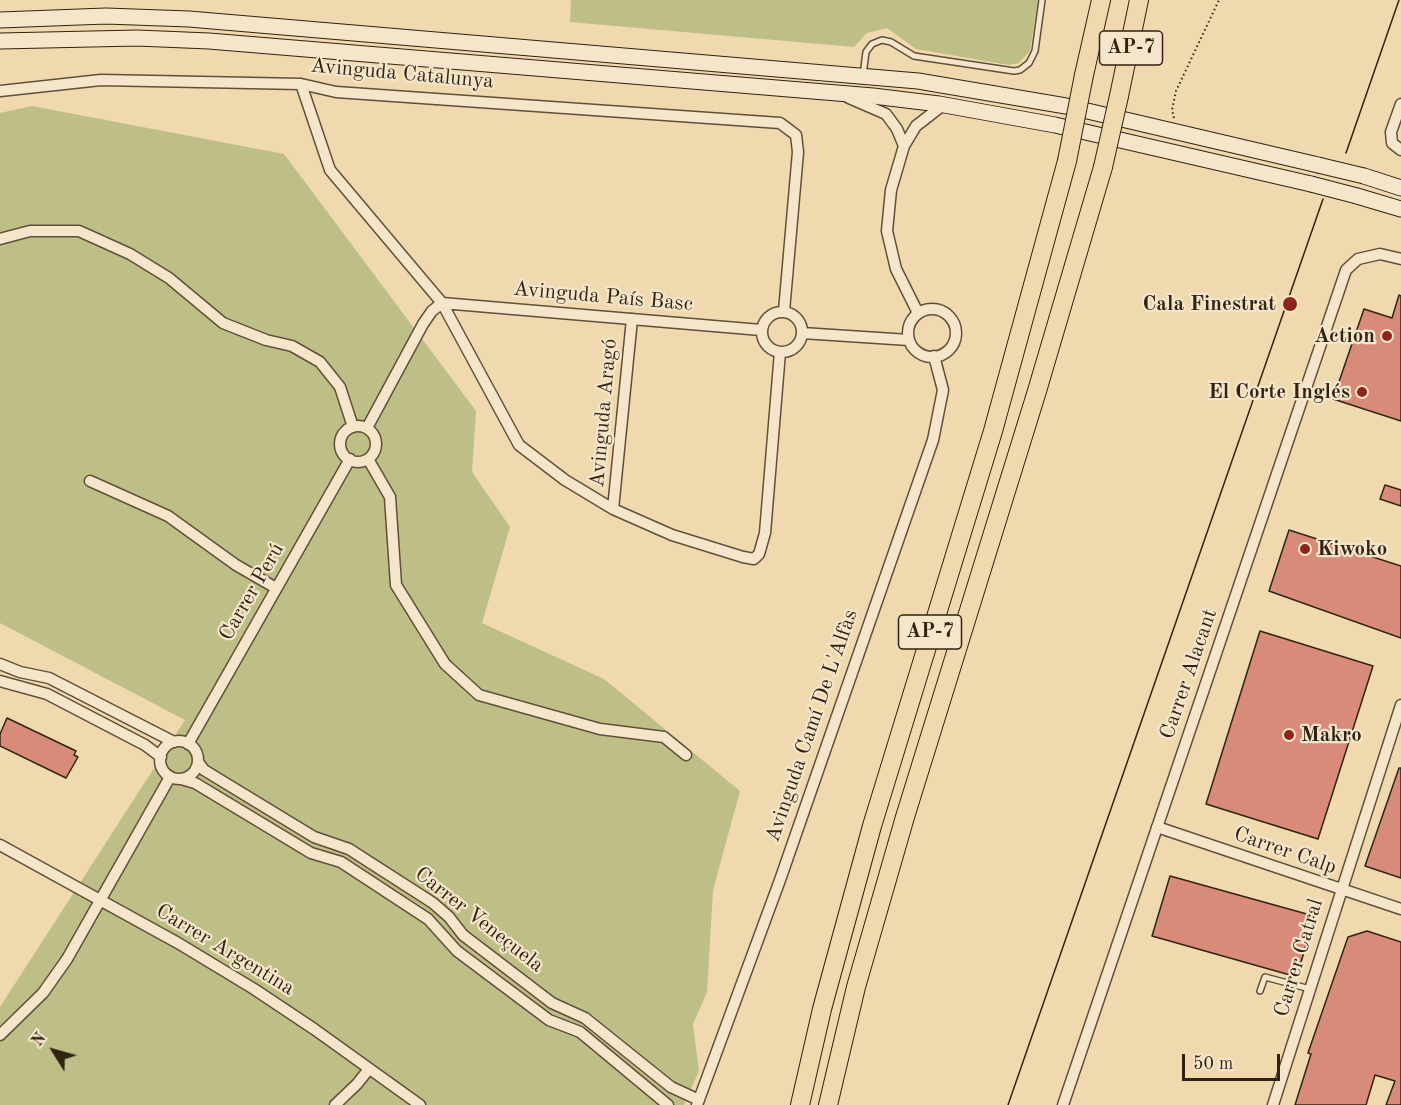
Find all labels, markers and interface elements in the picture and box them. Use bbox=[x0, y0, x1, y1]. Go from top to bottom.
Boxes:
road number: AP-7 bbox=[1100, 31, 1162, 65]
street label: Avinguda Catalunya bbox=[309, 53, 495, 95]
street label: Avinguda País Basc bbox=[512, 277, 694, 317]
place label: Cala Finestrat bbox=[1142, 291, 1276, 317]
marker: Cala Finestrat bbox=[1281, 295, 1299, 313]
place label: Action bbox=[1314, 323, 1375, 349]
marker: Action bbox=[1380, 329, 1394, 343]
street label: Avinguda Aragó bbox=[585, 337, 623, 489]
place label: El Corte Inglés bbox=[1208, 379, 1350, 405]
marker: El Corte Inglés bbox=[1355, 385, 1369, 399]
place label: Kiwoko bbox=[1317, 536, 1387, 562]
street label: Carrer Perú bbox=[214, 539, 290, 645]
marker: Kiwoko bbox=[1298, 542, 1312, 556]
street label: Avinguda Camí De L'Alfàs bbox=[760, 606, 864, 846]
street label: Carrer Alacant bbox=[1155, 606, 1223, 742]
road number: AP-7 bbox=[898, 615, 962, 649]
place label: Makro bbox=[1301, 722, 1362, 748]
marker: Makro bbox=[1282, 728, 1296, 742]
street label: Carrer Calp bbox=[1230, 822, 1340, 880]
street label: Carrer Veneçuela bbox=[409, 862, 549, 978]
street label: Carrer Catral bbox=[1269, 896, 1329, 1020]
street label: Carrer Argentina bbox=[151, 899, 299, 1001]
north arrow bbox=[24, 1021, 84, 1081]
text: N bbox=[30, 1030, 50, 1050]
scale bar bbox=[1185, 1042, 1282, 1080]
text: 50 m bbox=[1193, 1055, 1233, 1073]

